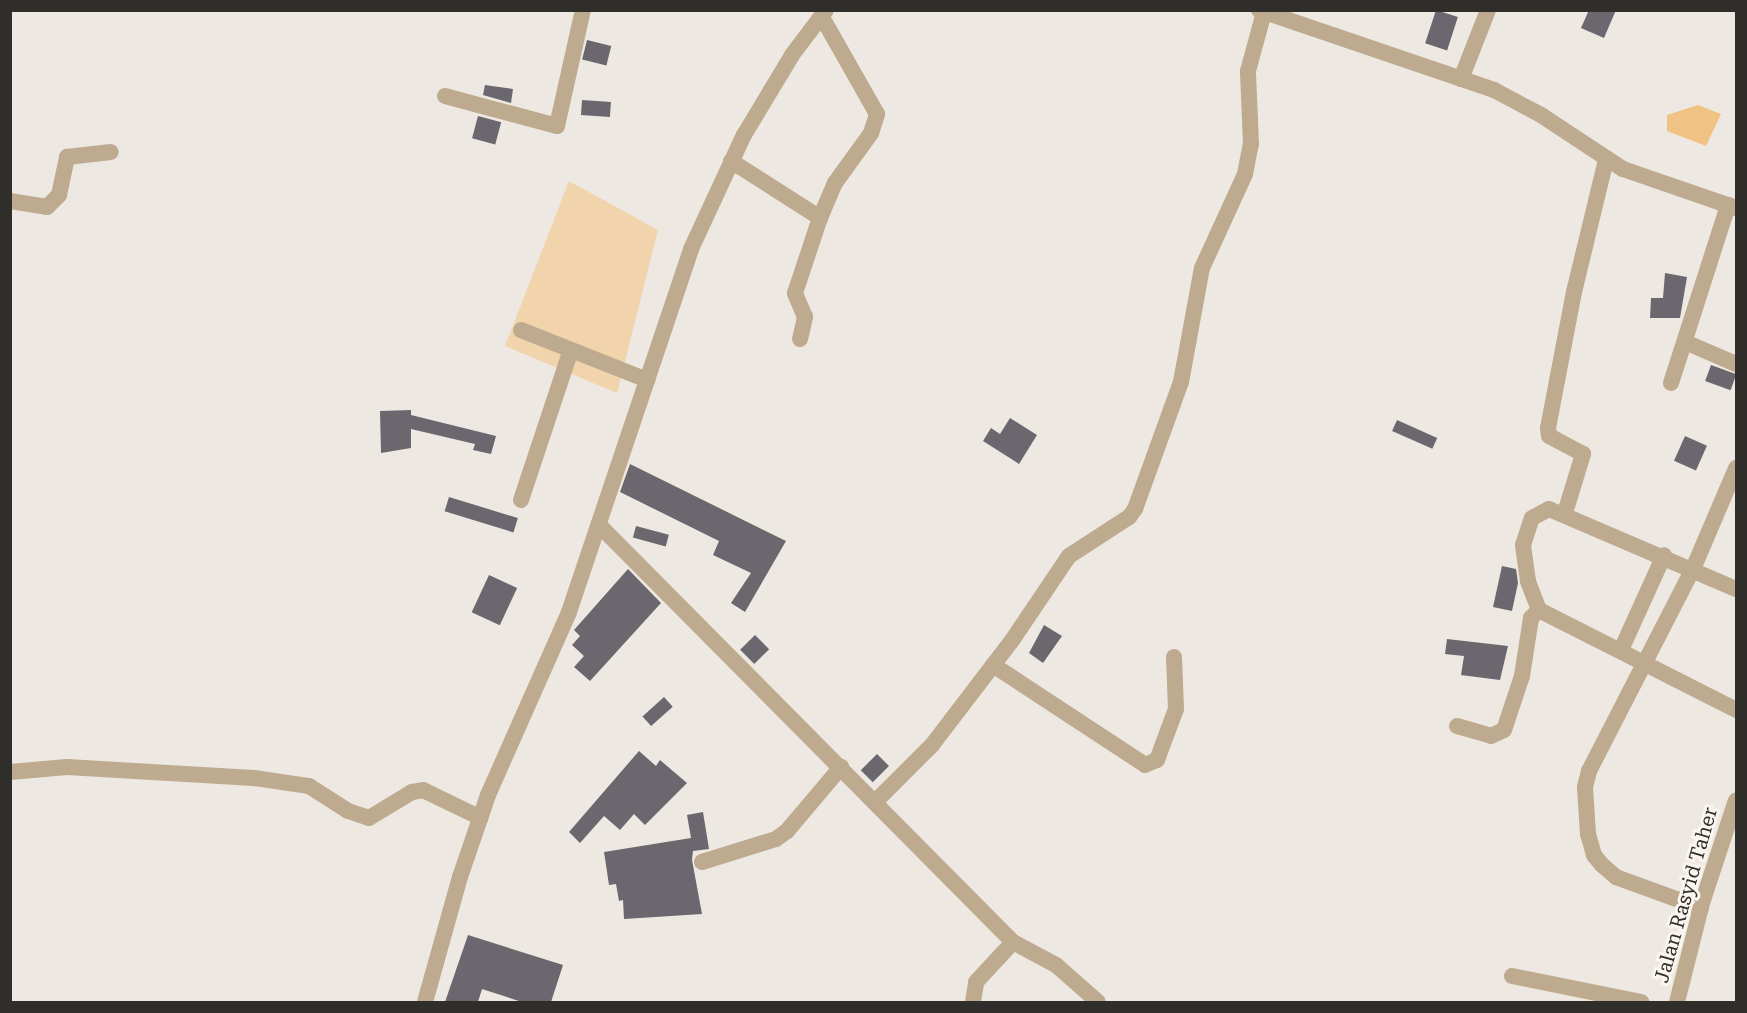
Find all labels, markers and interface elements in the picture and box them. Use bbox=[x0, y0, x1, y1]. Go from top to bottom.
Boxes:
street label: Jalan Rasyid Taher bbox=[1649, 804, 1723, 986]

